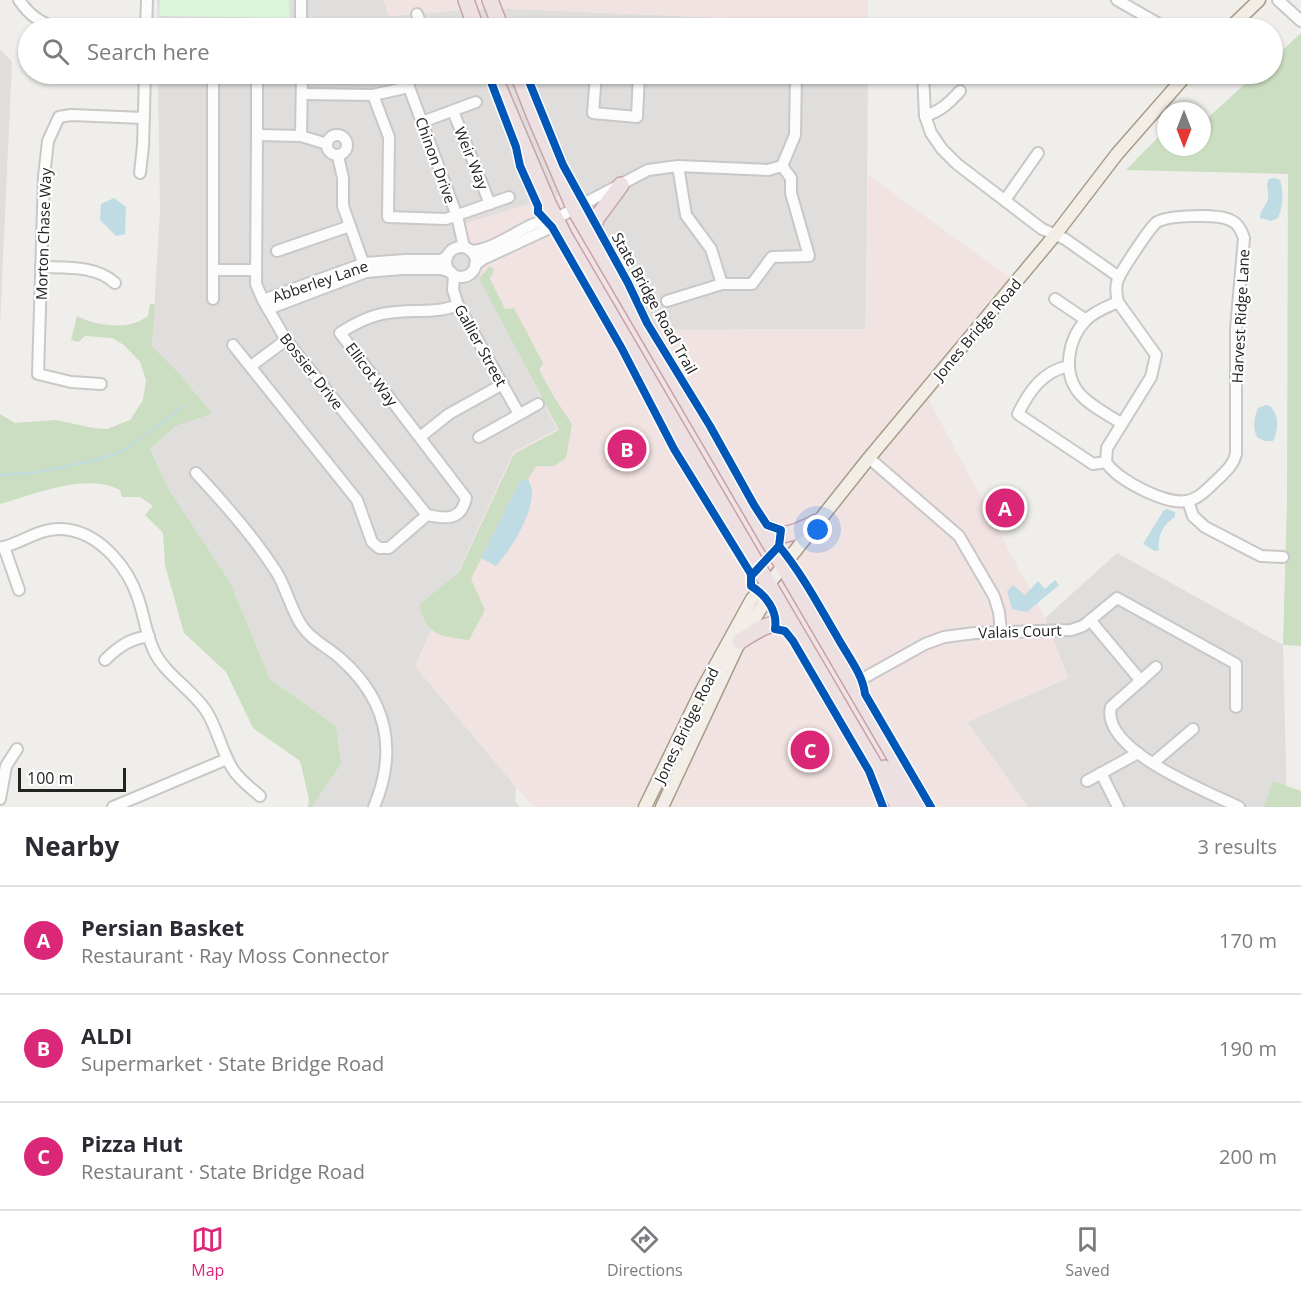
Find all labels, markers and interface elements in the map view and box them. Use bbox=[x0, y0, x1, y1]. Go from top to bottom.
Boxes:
search box bbox=[18, 18, 1283, 84]
icon: search bbox=[39, 35, 72, 68]
text: Search here bbox=[87, 36, 210, 66]
north arrow bbox=[1157, 102, 1211, 156]
street label: Chinon Drive bbox=[411, 114, 461, 206]
street label: Weir Way bbox=[450, 124, 494, 193]
street label: Morton Chase Way bbox=[31, 167, 55, 300]
street label: State Bridge Road Trail bbox=[608, 229, 702, 377]
street label: Harvest Ridge Lane bbox=[1226, 248, 1254, 384]
street label: Abberley Lane bbox=[270, 255, 370, 307]
street label: Jones Bridge Road bbox=[927, 274, 1025, 386]
street label: Gallier Street bbox=[450, 300, 512, 390]
street label: Bossier Drive bbox=[276, 329, 348, 413]
street label: Ellicot Way bbox=[341, 338, 403, 410]
pin: B bbox=[608, 426, 646, 472]
pin: A bbox=[986, 486, 1024, 530]
your location bbox=[803, 515, 832, 544]
street label: Valais Court bbox=[978, 620, 1062, 642]
street label: Jones Bridge Road bbox=[648, 664, 723, 788]
pin: C bbox=[790, 728, 830, 772]
scale bar bbox=[18, 765, 126, 792]
text: 100 m bbox=[27, 767, 73, 789]
text: Nearby bbox=[24, 828, 119, 864]
text: 3 results bbox=[1197, 833, 1277, 860]
text: Persian Basket bbox=[81, 912, 244, 942]
text: A bbox=[37, 927, 50, 954]
text: 170 m bbox=[1219, 927, 1277, 954]
text: Restaurant · Ray Moss Connector bbox=[81, 942, 389, 969]
text: ALDI bbox=[81, 1020, 132, 1050]
text: B bbox=[37, 1035, 50, 1062]
text: 190 m bbox=[1219, 1035, 1277, 1062]
text: Supermarket · State Bridge Road bbox=[81, 1050, 384, 1077]
text: Pizza Hut bbox=[81, 1128, 183, 1158]
text: C bbox=[37, 1143, 50, 1170]
text: 200 m bbox=[1219, 1143, 1277, 1170]
text: Restaurant · State Bridge Road bbox=[81, 1158, 365, 1185]
tab: Map bbox=[191, 1223, 224, 1281]
tab: Directions bbox=[607, 1223, 683, 1281]
tab: Saved bbox=[1065, 1223, 1110, 1281]

